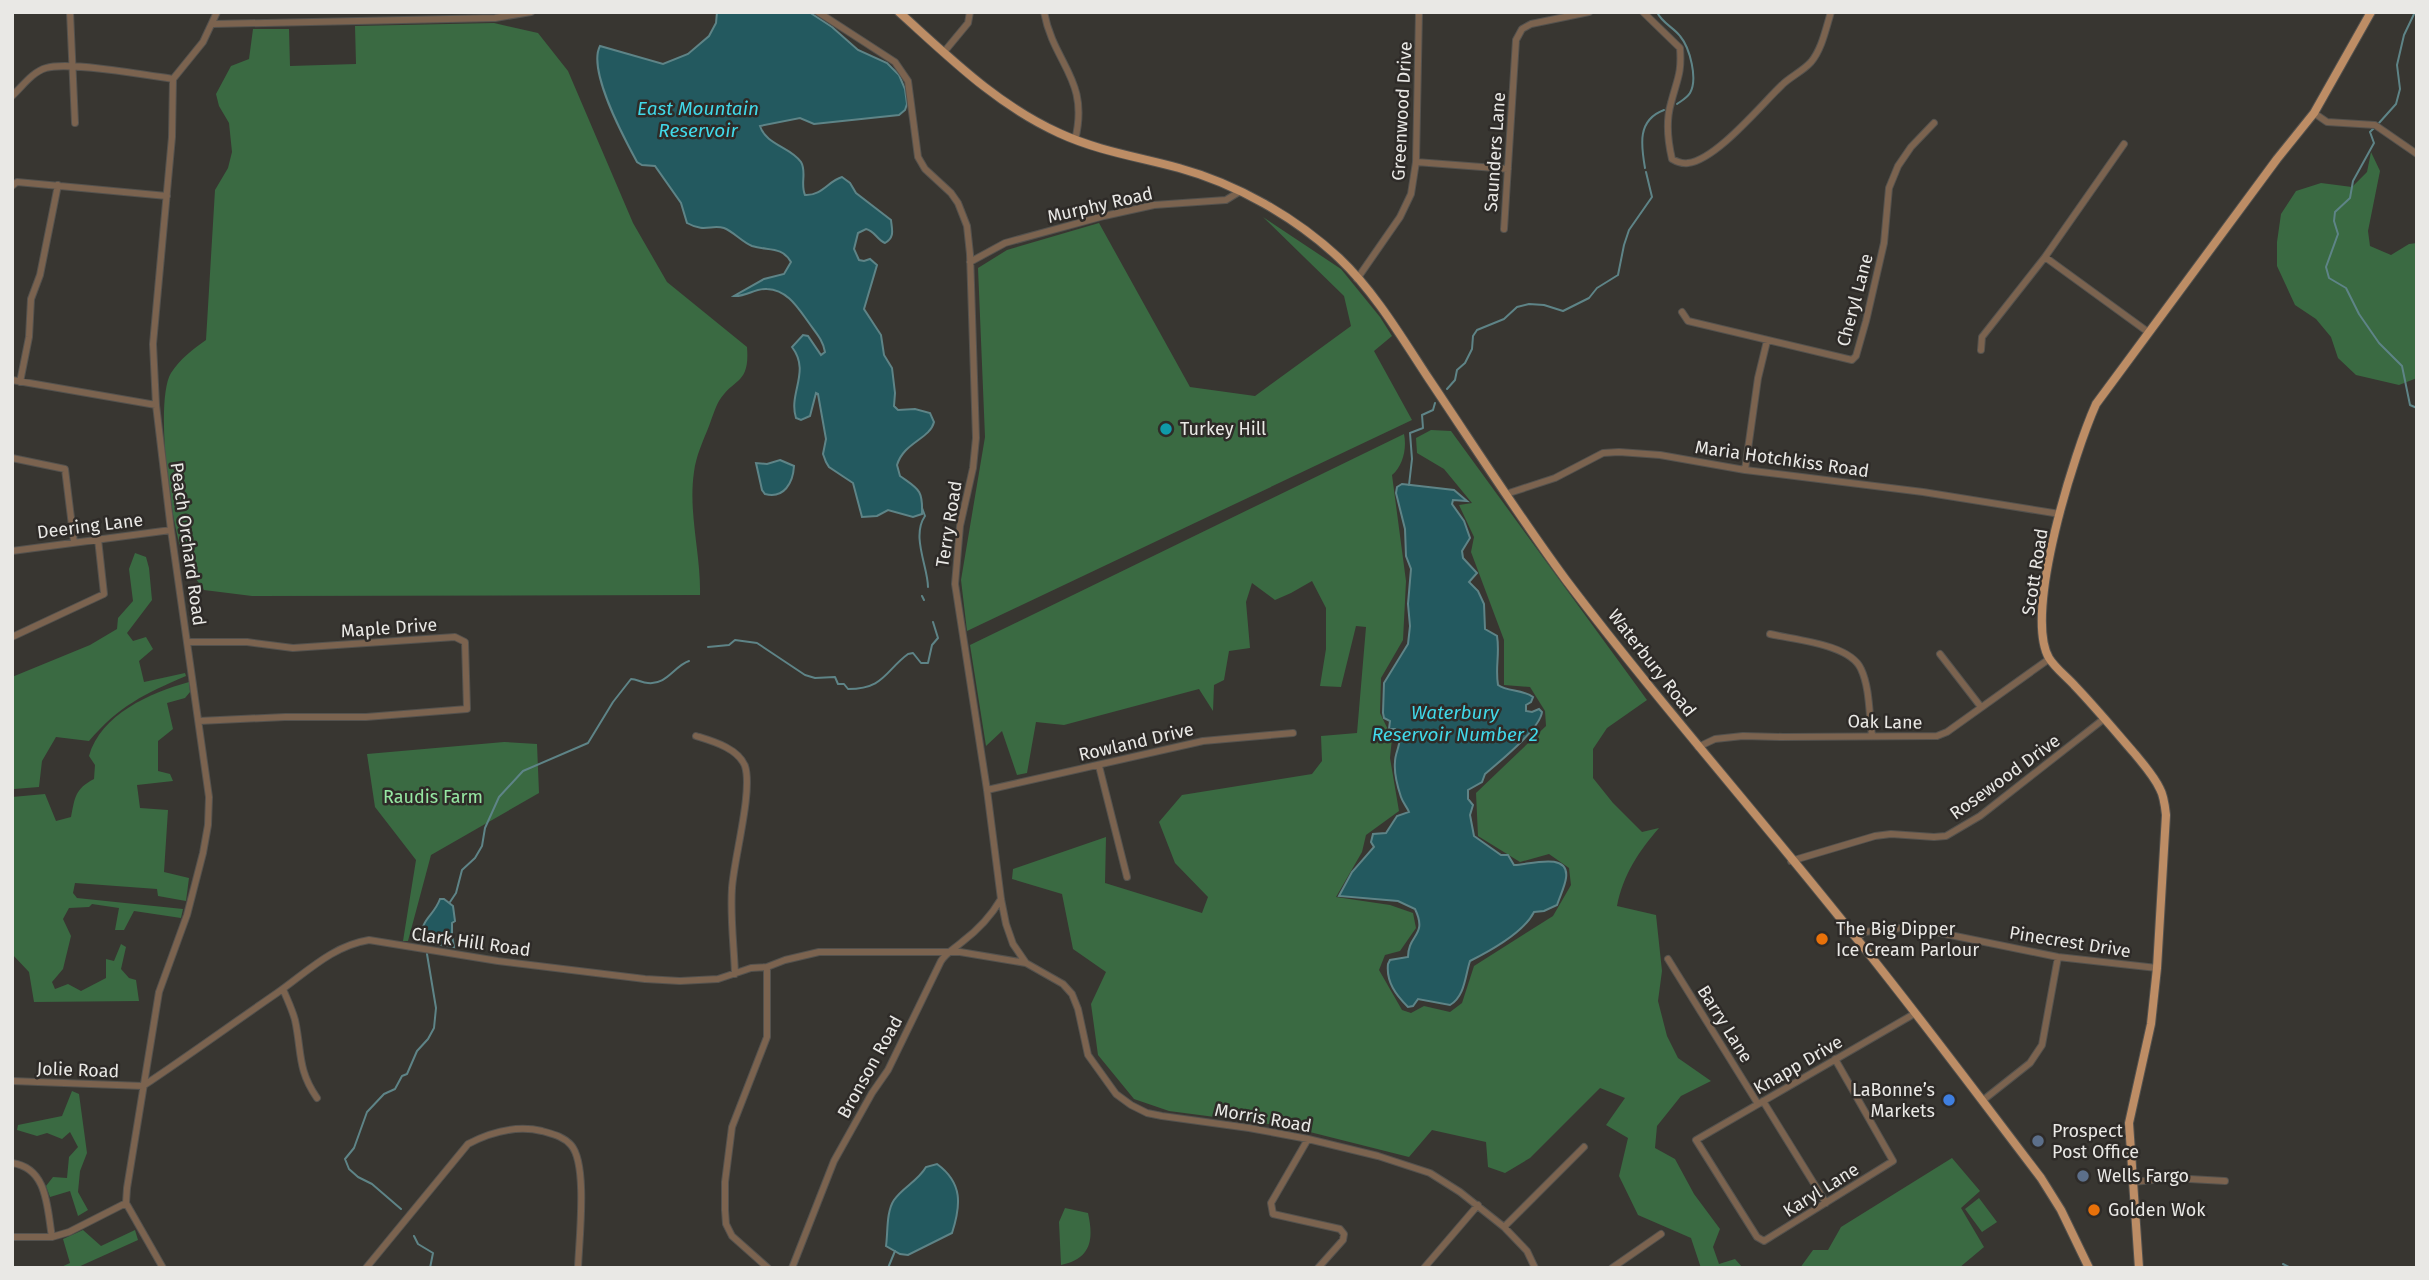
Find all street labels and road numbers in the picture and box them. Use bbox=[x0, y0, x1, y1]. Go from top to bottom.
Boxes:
street label: Greenwood Drive bbox=[1387, 41, 1417, 181]
street label: Saunders Lane bbox=[1480, 91, 1510, 213]
street label: Murphy Road bbox=[1045, 182, 1155, 228]
street label: Cheryl Lane bbox=[1832, 251, 1878, 349]
street label: Maria Hotchkiss Road bbox=[1693, 436, 1871, 482]
street label: Peach Orchard Road bbox=[166, 461, 210, 627]
street label: Terry Road bbox=[931, 479, 967, 569]
street label: Deering Lane bbox=[36, 509, 144, 543]
street label: Scott Road bbox=[2017, 527, 2053, 617]
street label: Waterbury Road bbox=[1603, 605, 1701, 721]
street label: Maple Drive bbox=[340, 614, 438, 642]
street label: Oak Lane bbox=[1847, 710, 1923, 734]
street label: Rowland Drive bbox=[1076, 718, 1196, 766]
street label: Rosewood Drive bbox=[1946, 730, 2064, 824]
street label: Pinecrest Drive bbox=[2008, 922, 2132, 962]
street label: Clark Hill Road bbox=[410, 923, 532, 961]
street label: Barry Lane bbox=[1693, 981, 1757, 1067]
street label: Bronson Road bbox=[833, 1012, 907, 1122]
street label: Knapp Drive bbox=[1749, 1031, 1847, 1099]
street label: Jolie Road bbox=[36, 1058, 120, 1082]
street label: Morris Road bbox=[1213, 1099, 1313, 1137]
street label: Karyl Lane bbox=[1779, 1158, 1863, 1222]

